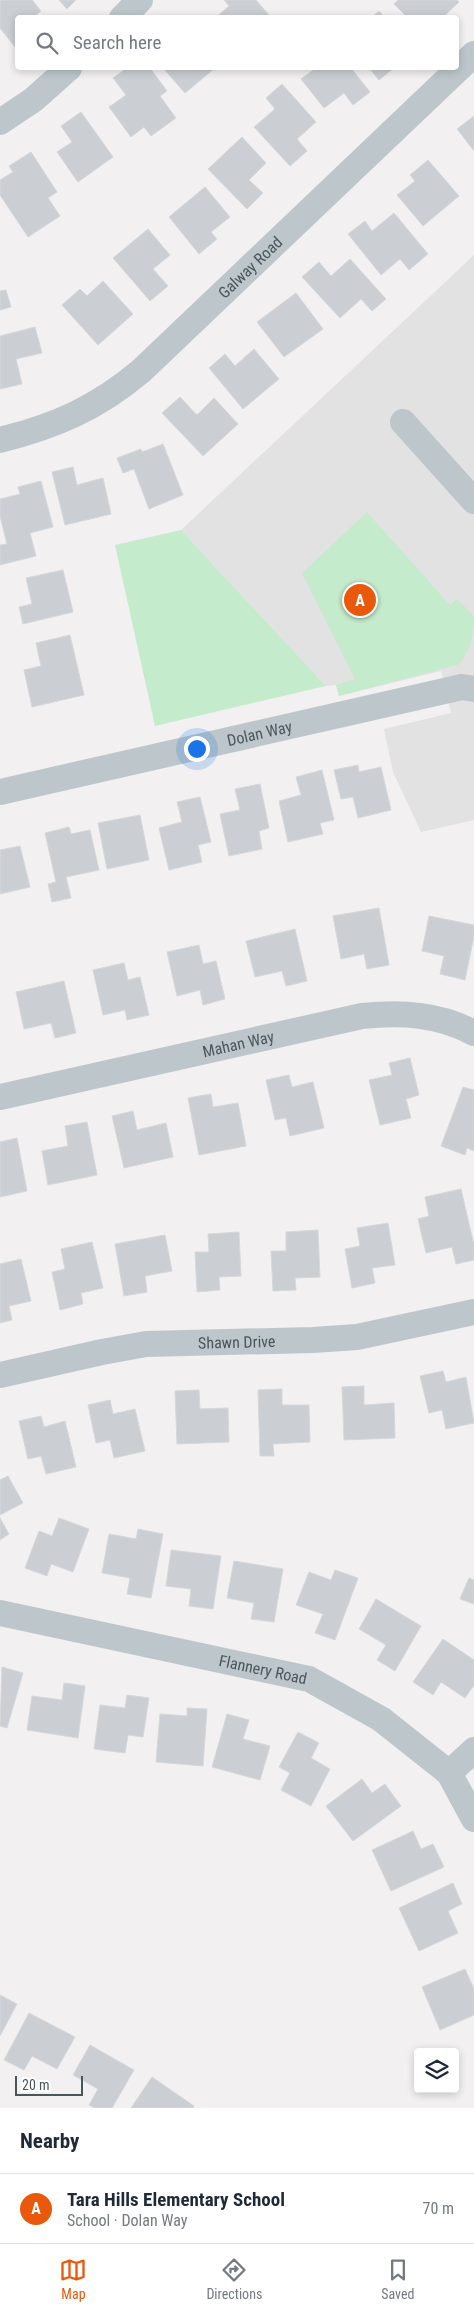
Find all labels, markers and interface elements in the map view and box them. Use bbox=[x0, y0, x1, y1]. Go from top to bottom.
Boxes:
search box bbox=[15, 15, 459, 70]
icon: search bbox=[33, 29, 61, 57]
text: Search here bbox=[73, 31, 161, 54]
street label: Galway Road bbox=[214, 232, 286, 302]
pin: A bbox=[344, 581, 376, 619]
street label: Dolan Way bbox=[225, 716, 294, 750]
your location bbox=[184, 736, 210, 762]
street label: Mahan Way bbox=[201, 1026, 276, 1061]
street label: Shawn Drive bbox=[198, 1331, 276, 1352]
street label: Flannery Road bbox=[217, 1651, 309, 1688]
map controls bbox=[414, 2048, 459, 2093]
button: layers bbox=[414, 2048, 459, 2093]
scale bar bbox=[15, 2073, 82, 2096]
text: 20 m bbox=[22, 2077, 50, 2093]
text: Nearby bbox=[20, 2129, 79, 2153]
text: Tara Hills Elementary School bbox=[67, 2188, 285, 2211]
text: A bbox=[31, 2199, 41, 2218]
text: 70 m bbox=[422, 2199, 454, 2218]
text: School · Dolan Way bbox=[67, 2211, 187, 2230]
tab: Map bbox=[59, 2256, 87, 2302]
tab: Directions bbox=[206, 2256, 262, 2302]
tab: Saved bbox=[381, 2256, 415, 2302]

